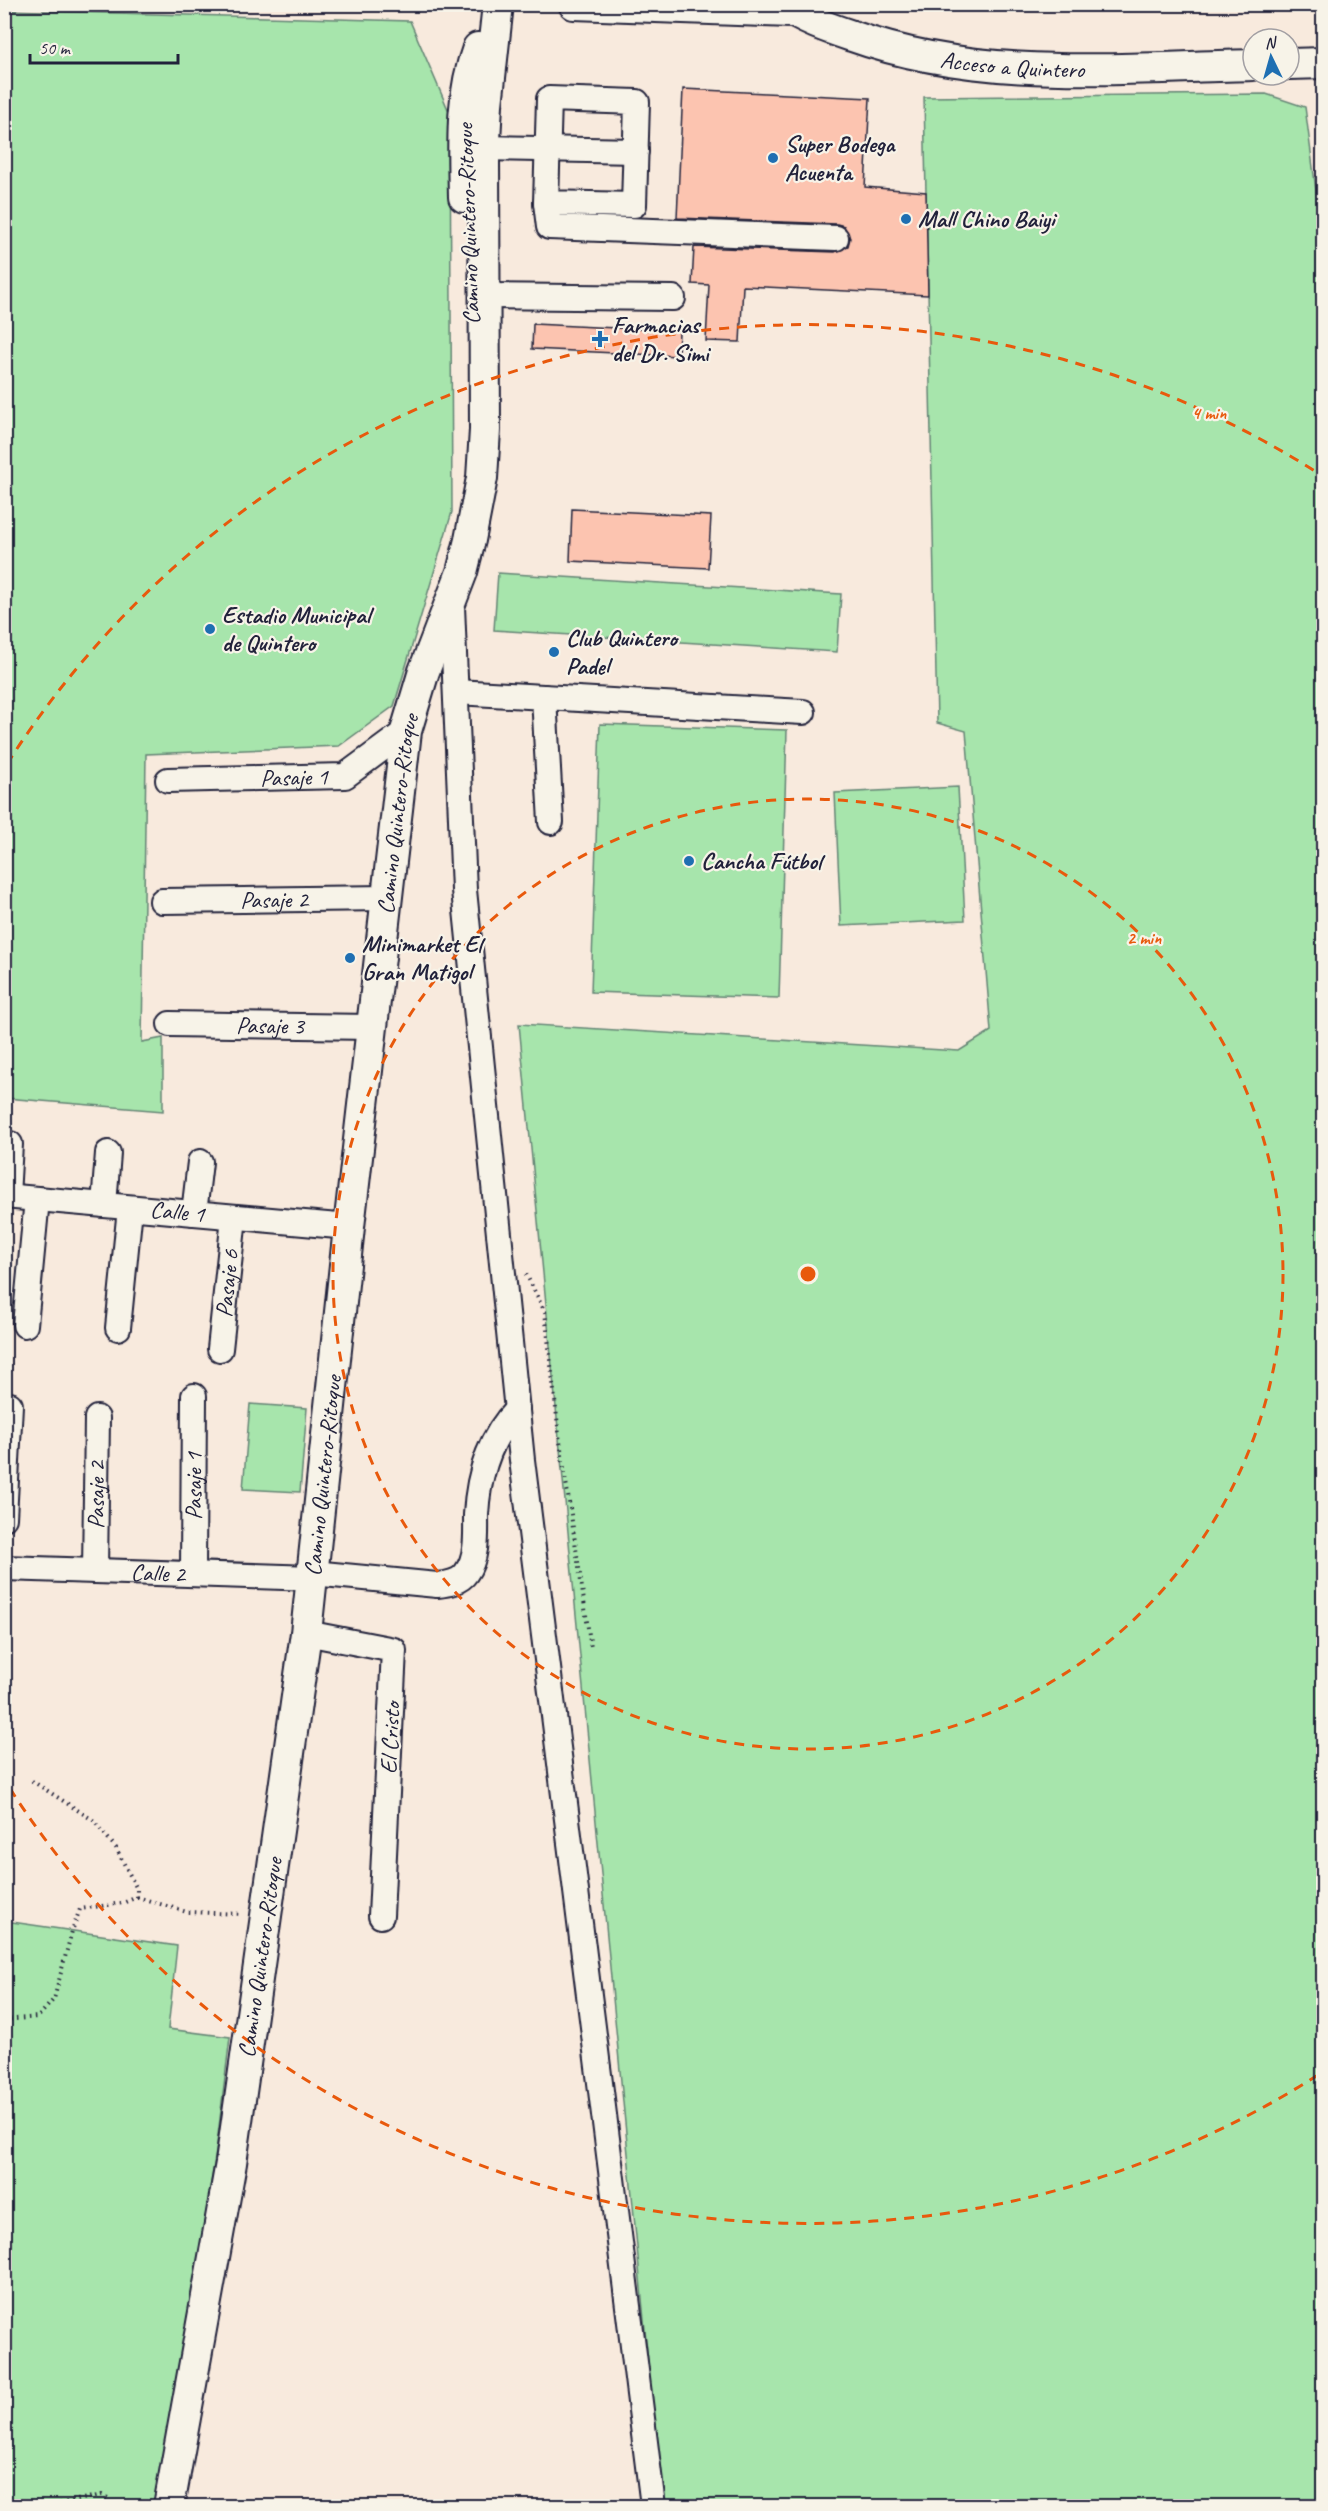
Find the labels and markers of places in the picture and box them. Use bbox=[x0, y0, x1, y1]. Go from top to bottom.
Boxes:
place label: Super Bodega Acuenta bbox=[785, 129, 896, 187]
marker: Super Bodega Acuenta bbox=[766, 151, 780, 165]
place label: Mall Chino Baiyi bbox=[918, 204, 1058, 234]
marker: Mall Chino Baiyi bbox=[899, 212, 913, 226]
place label: Farmacias del Dr. Simi bbox=[612, 310, 712, 368]
marker: Farmacias del Dr. Simi bbox=[593, 332, 607, 346]
place label: Estadio Municipal de Quintero bbox=[222, 600, 375, 658]
marker: Estadio Municipal de Quintero bbox=[203, 622, 217, 636]
place label: Club Quintero Padel bbox=[566, 623, 679, 681]
marker: Club Quintero Padel bbox=[547, 645, 561, 659]
place label: Cancha Fútbol bbox=[701, 846, 826, 876]
marker: Cancha Fútbol bbox=[682, 854, 696, 868]
place label: Minimarket El Gran Matigol bbox=[362, 929, 486, 987]
marker: Minimarket El Gran Matigol bbox=[343, 951, 357, 965]
centre of rings bbox=[798, 1264, 818, 1284]

